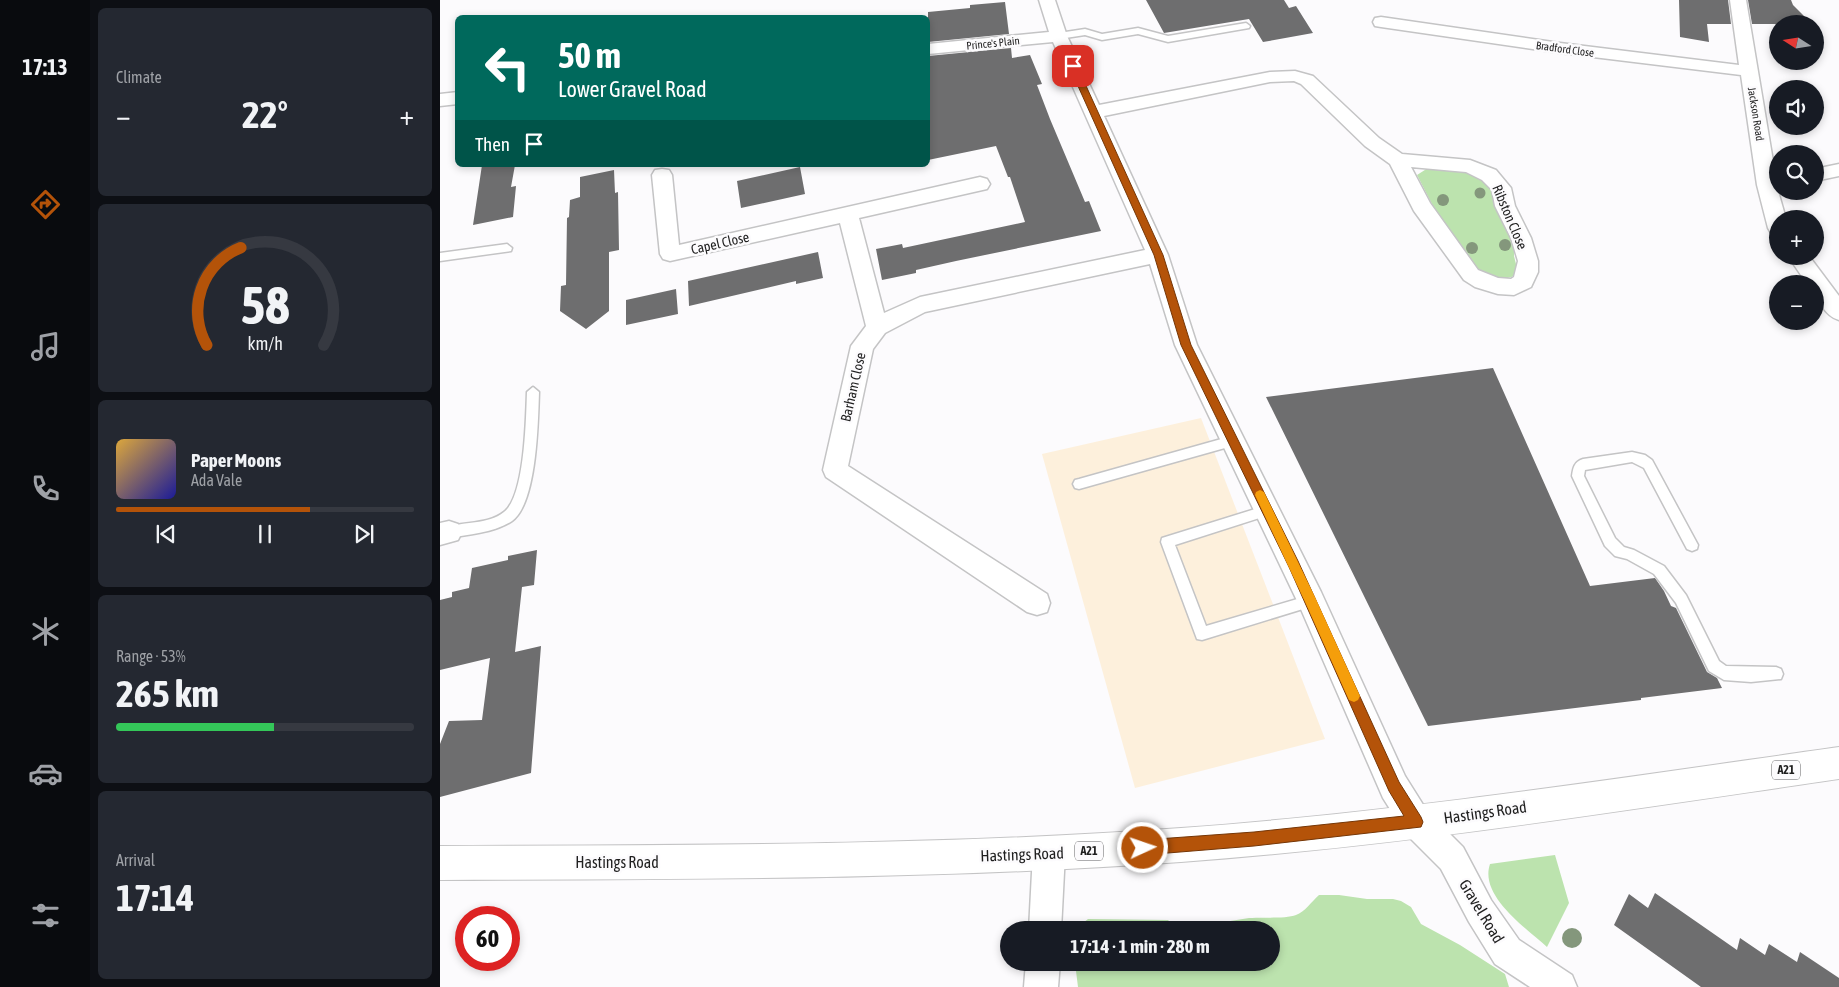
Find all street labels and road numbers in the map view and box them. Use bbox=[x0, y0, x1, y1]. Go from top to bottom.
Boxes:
street label: Prince's Plain bbox=[966, 34, 1020, 52]
street label: Bradford Close bbox=[1535, 39, 1595, 59]
street label: Jackson Road bbox=[1746, 86, 1766, 142]
street label: Ribston Close bbox=[1489, 182, 1531, 252]
street label: Capel Close bbox=[689, 229, 751, 257]
street label: Barham Close bbox=[837, 351, 869, 423]
road number: A21 bbox=[1772, 760, 1800, 780]
street label: Hastings Road bbox=[1442, 797, 1528, 828]
road number: A21 bbox=[1075, 841, 1103, 860]
street label: Hastings Road bbox=[980, 844, 1064, 865]
street label: Hastings Road bbox=[575, 853, 659, 872]
street label: Gravel Road bbox=[1456, 876, 1508, 946]

